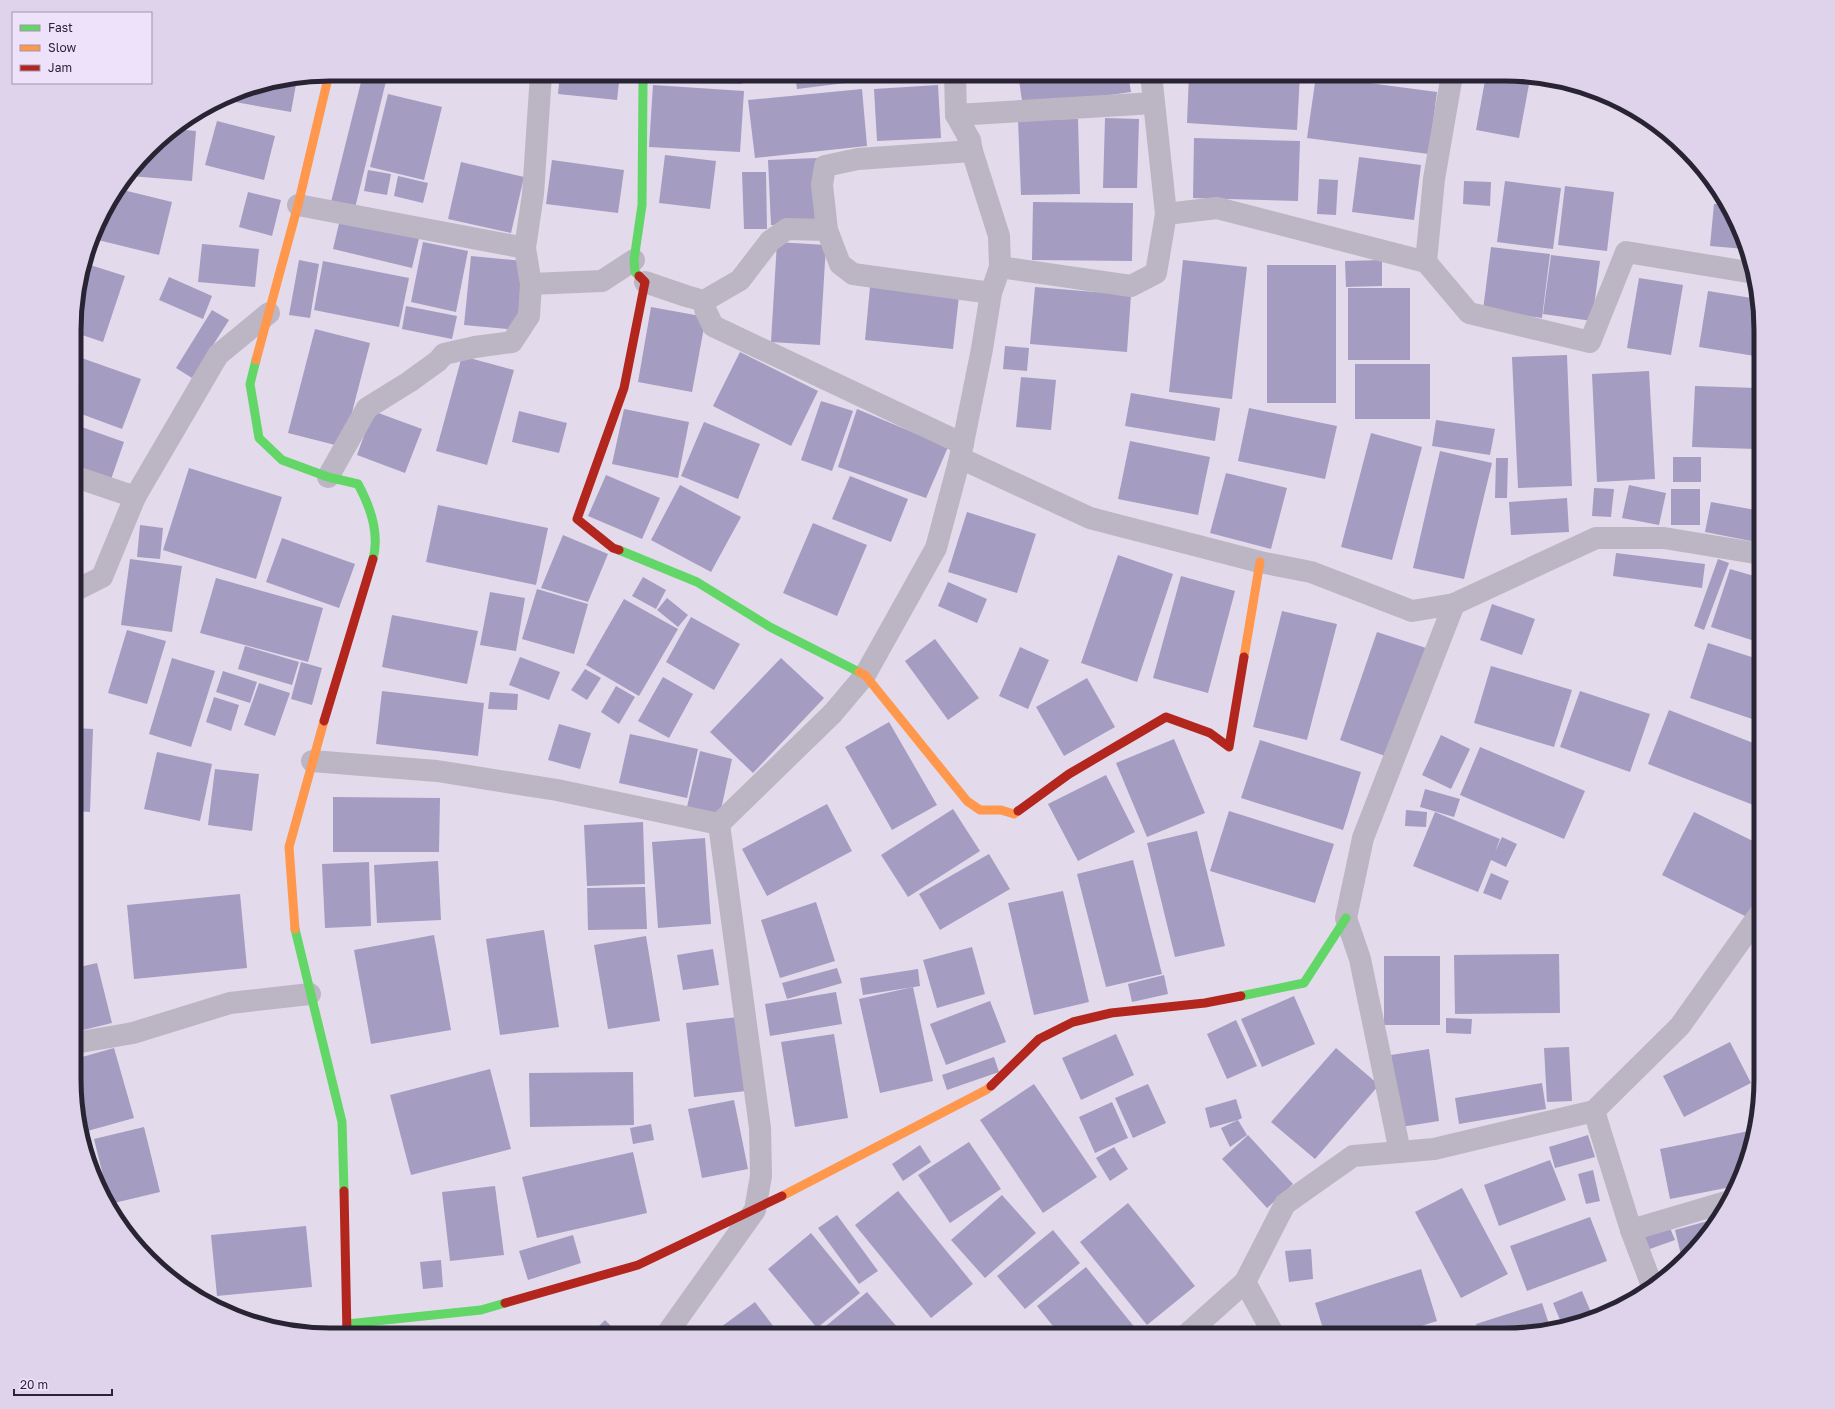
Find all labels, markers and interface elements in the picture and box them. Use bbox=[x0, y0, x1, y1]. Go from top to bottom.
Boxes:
legend bbox=[12, 12, 152, 84]
text: Fast bbox=[48, 20, 73, 35]
text: Slow bbox=[48, 40, 76, 55]
text: Jam bbox=[48, 60, 72, 75]
scale bar bbox=[14, 1371, 112, 1397]
text: 20 m bbox=[20, 1377, 48, 1392]

